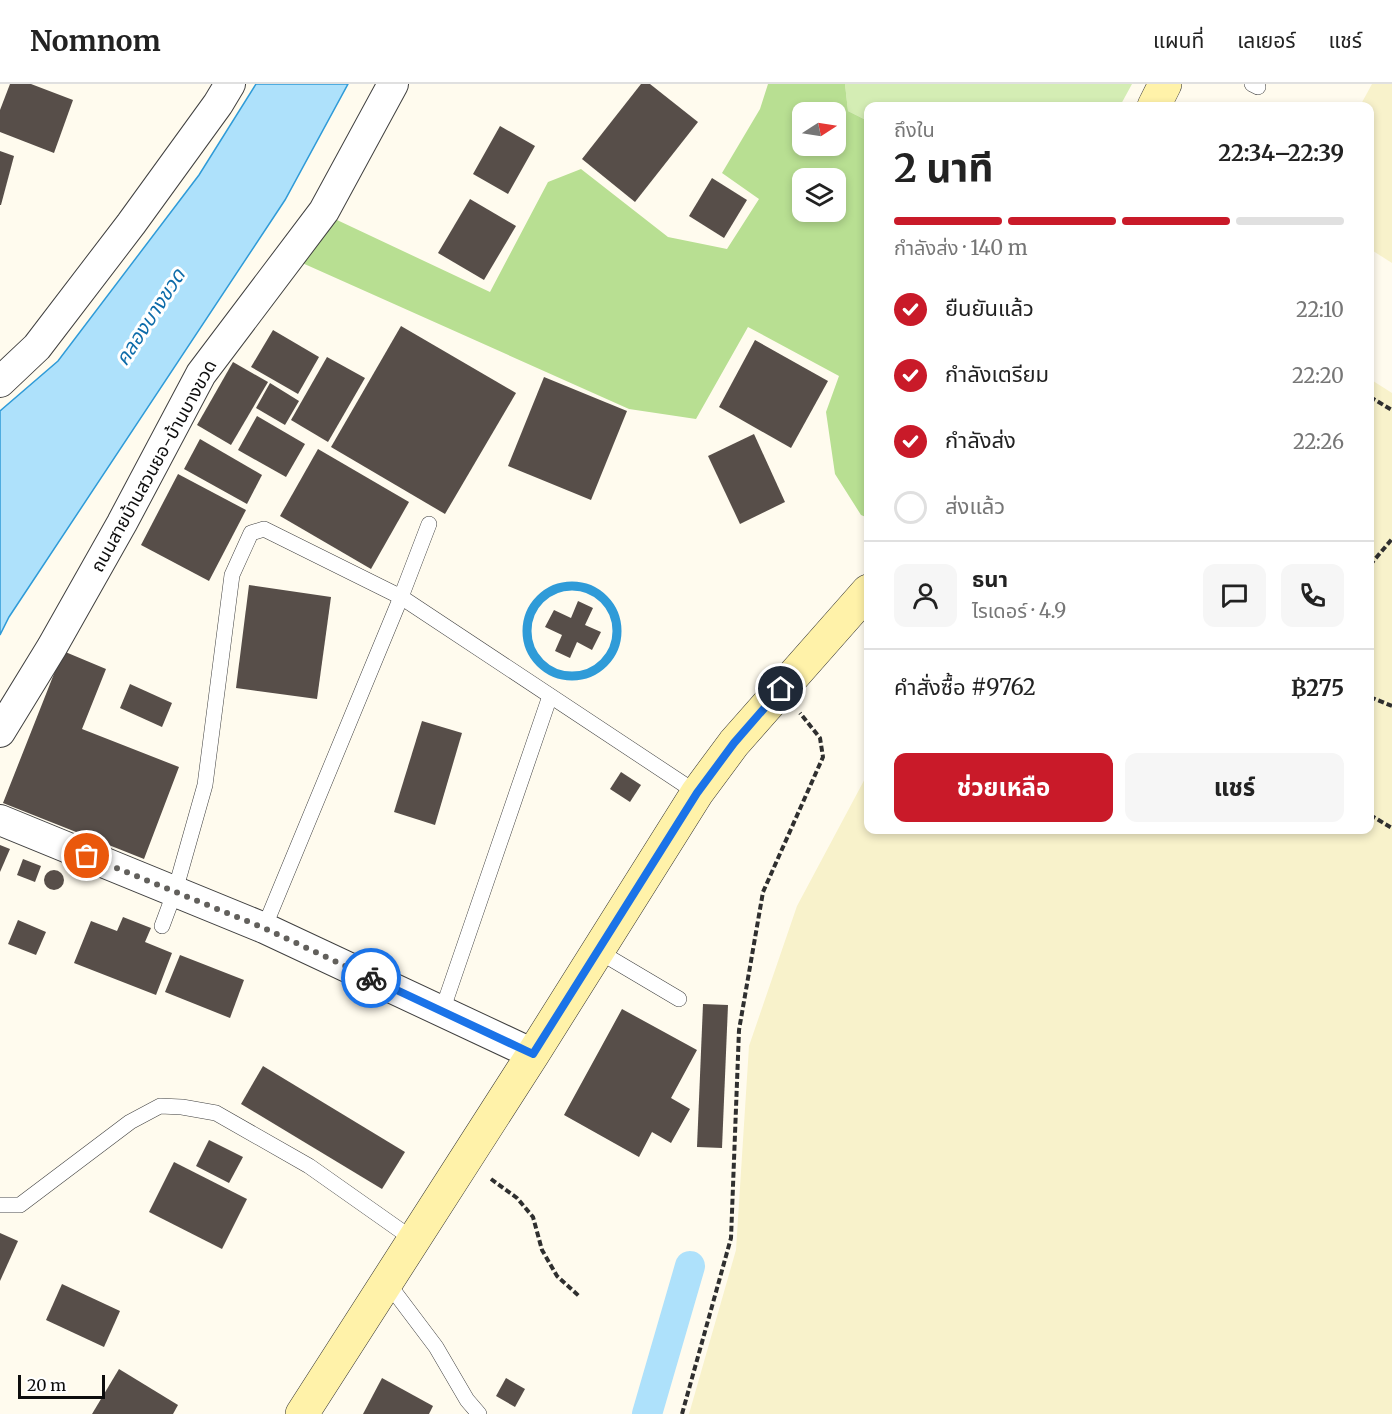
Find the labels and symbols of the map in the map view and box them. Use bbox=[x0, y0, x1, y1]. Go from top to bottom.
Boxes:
north arrow bbox=[792, 102, 846, 156]
water label: คลองบางขวด bbox=[109, 263, 190, 370]
street label: ถนนสายบ้านสวนยอ-บ้านบางขวด bbox=[86, 356, 222, 576]
pin bbox=[755, 663, 806, 714]
pin bbox=[61, 830, 112, 881]
courier bbox=[341, 948, 401, 1008]
scale bar bbox=[18, 1372, 105, 1400]

